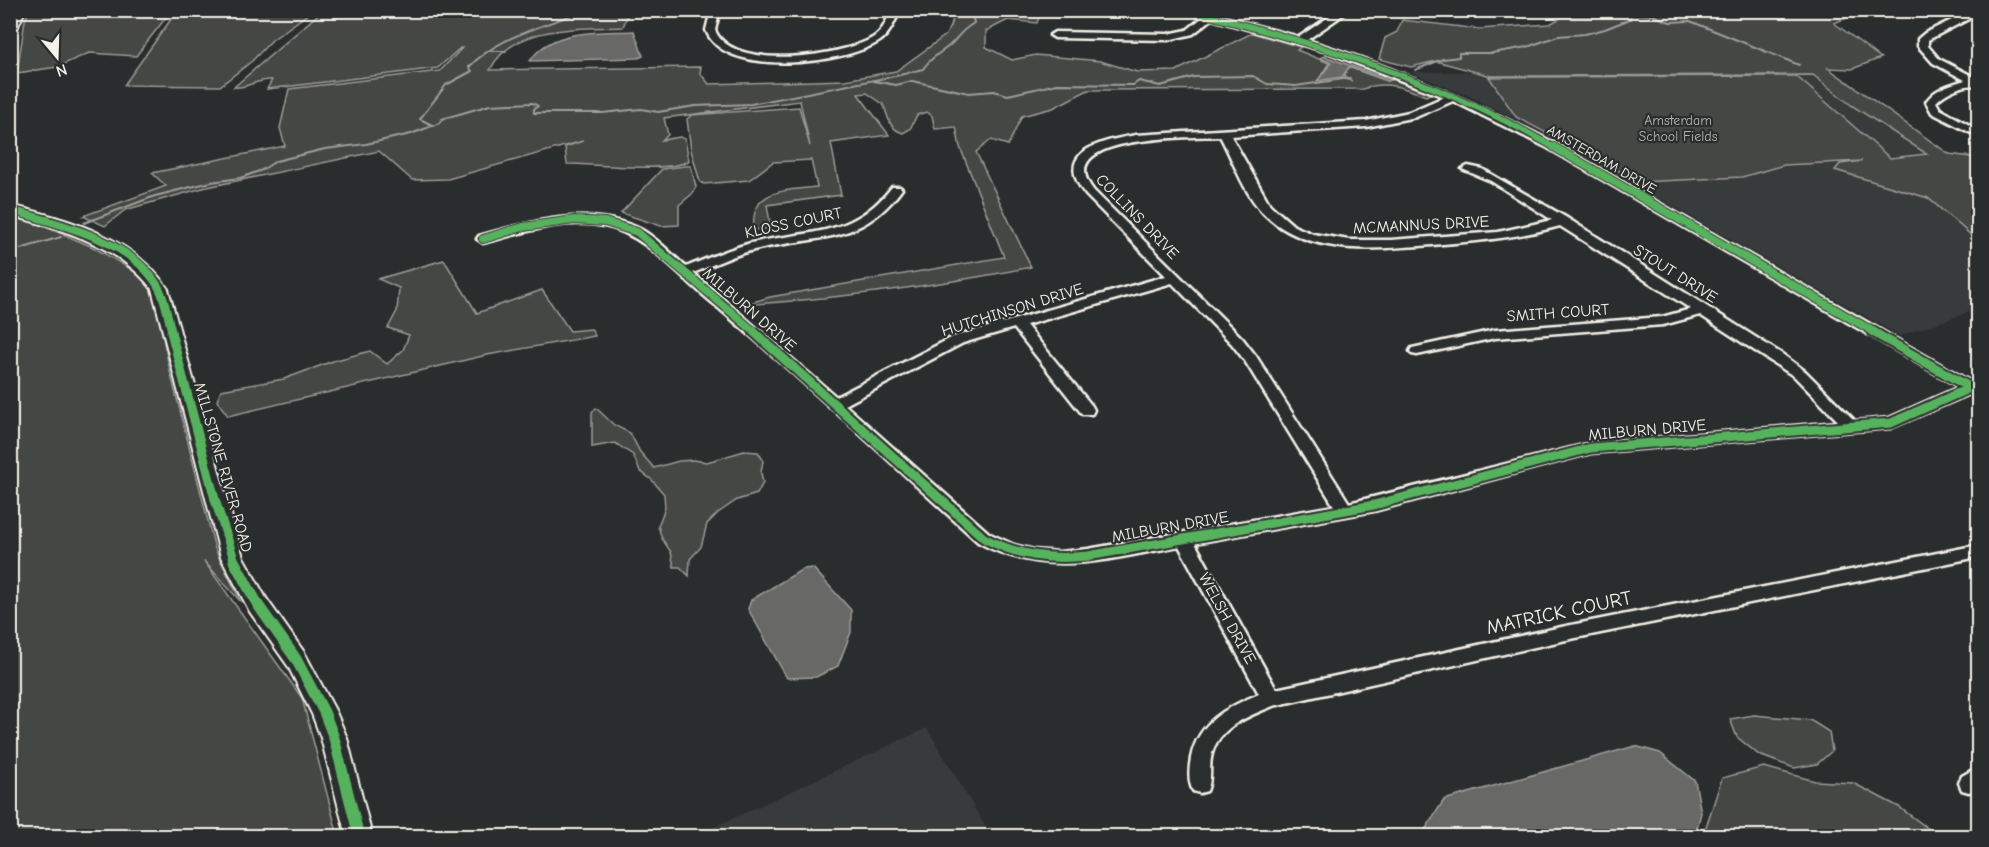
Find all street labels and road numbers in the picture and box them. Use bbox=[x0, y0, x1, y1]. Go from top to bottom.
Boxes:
street label: AMSTERDAM DRIVE bbox=[1544, 121, 1660, 198]
street label: COLLINS DRIVE bbox=[1092, 170, 1183, 263]
street label: KLOSS COURT bbox=[743, 204, 844, 242]
street label: MCMANNUS DRIVE bbox=[1353, 212, 1490, 238]
street label: STOUT DRIVE bbox=[1630, 241, 1721, 307]
street label: MILBURN DRIVE bbox=[699, 264, 800, 356]
street label: HUTCHINSON DRIVE bbox=[939, 280, 1086, 340]
street label: SMITH COURT bbox=[1506, 300, 1611, 326]
street label: MILLSTONE RIVER ROAD bbox=[190, 380, 256, 554]
street label: MILBURN DRIVE bbox=[1587, 416, 1707, 444]
street label: MILBURN DRIVE bbox=[1110, 508, 1230, 546]
street label: WELSH DRIVE bbox=[1195, 570, 1260, 667]
street label: MATRICK COURT bbox=[1484, 586, 1634, 639]

